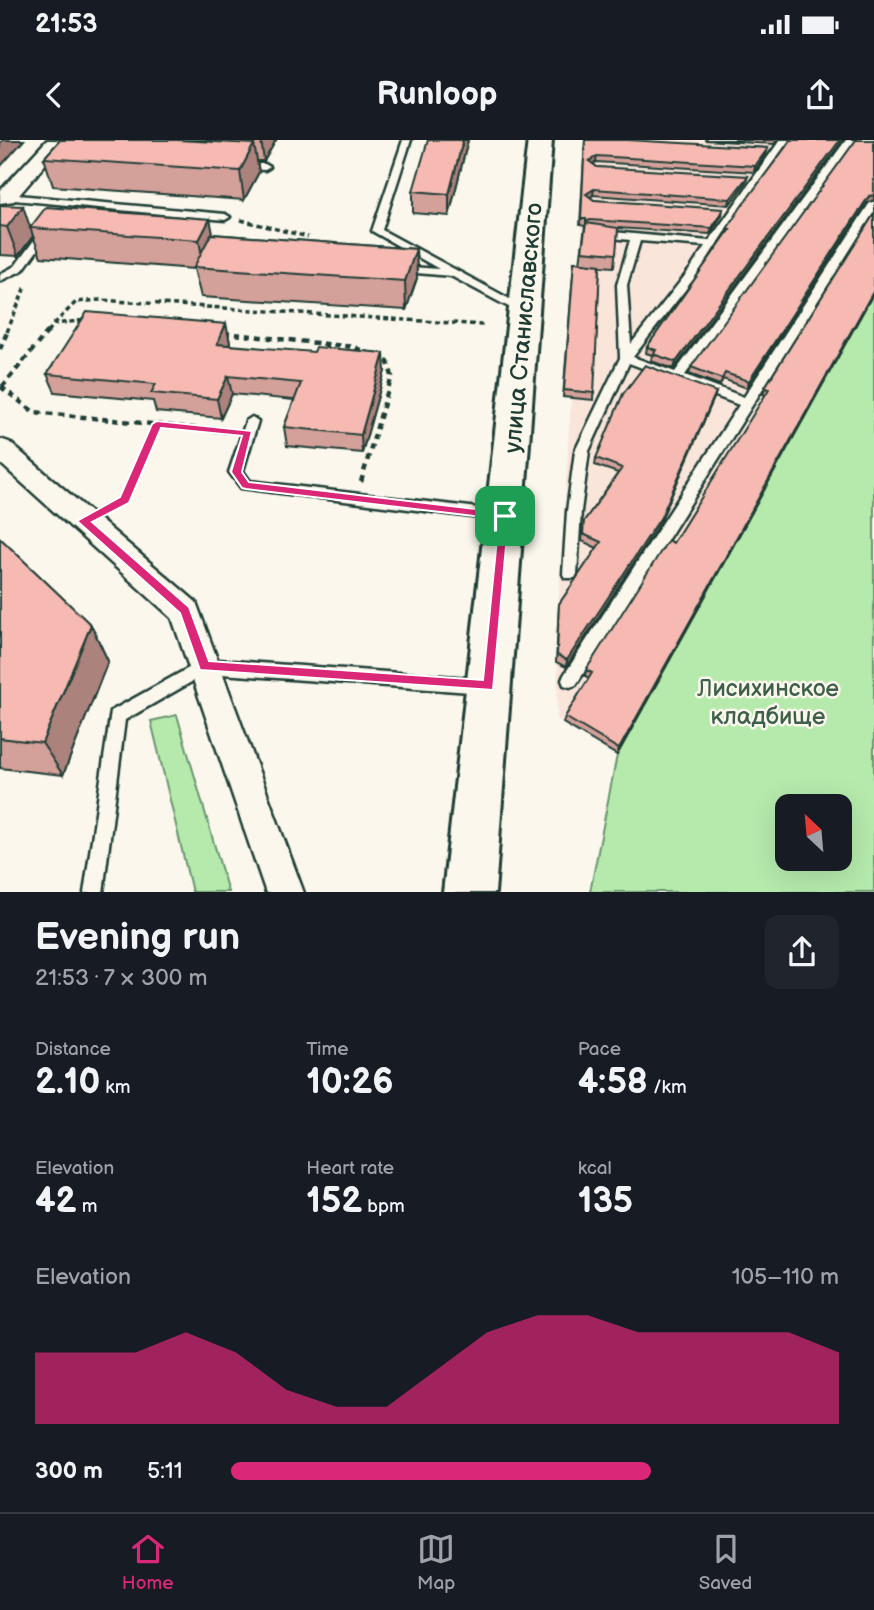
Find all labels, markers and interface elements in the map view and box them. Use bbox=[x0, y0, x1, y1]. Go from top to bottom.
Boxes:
text: 21:53 bbox=[35, 9, 97, 40]
text: Runloop bbox=[377, 75, 497, 114]
icon: back bbox=[35, 76, 73, 114]
icon: share bbox=[801, 76, 839, 114]
street label: улица Станиславского bbox=[498, 202, 549, 454]
pin bbox=[475, 486, 535, 546]
icon: arrive bbox=[486, 497, 524, 535]
park label: Лисихинское кладбище bbox=[696, 674, 839, 731]
north arrow bbox=[775, 794, 852, 872]
map controls bbox=[775, 794, 852, 871]
text: Evening run bbox=[35, 915, 240, 960]
button: share bbox=[765, 915, 839, 989]
text: 21:53 · 7 × 300 m bbox=[35, 964, 208, 992]
text: Distance bbox=[35, 1038, 111, 1061]
text: Time bbox=[306, 1038, 348, 1061]
text: Pace bbox=[578, 1038, 621, 1061]
text: 2.10 bbox=[35, 1061, 100, 1104]
text: 10:26 bbox=[306, 1061, 393, 1104]
text: 4:58 bbox=[578, 1061, 648, 1104]
text: km bbox=[100, 1076, 130, 1099]
text: /km bbox=[648, 1076, 687, 1099]
text: Elevation bbox=[35, 1157, 114, 1180]
text: Heart rate bbox=[306, 1157, 394, 1180]
text: kcal bbox=[578, 1157, 612, 1180]
text: 42 bbox=[35, 1180, 77, 1223]
text: 152 bbox=[306, 1180, 362, 1223]
text: 135 bbox=[578, 1180, 633, 1223]
text: m bbox=[77, 1195, 97, 1218]
text: bpm bbox=[362, 1195, 405, 1218]
text: Elevation bbox=[35, 1263, 131, 1291]
text: 105–110 m bbox=[732, 1263, 839, 1291]
text: 300 m bbox=[35, 1457, 103, 1485]
text: 5:11 bbox=[147, 1457, 183, 1485]
tab: Home bbox=[122, 1530, 173, 1595]
tab: Map bbox=[417, 1530, 455, 1595]
tab: Saved bbox=[699, 1530, 752, 1595]

